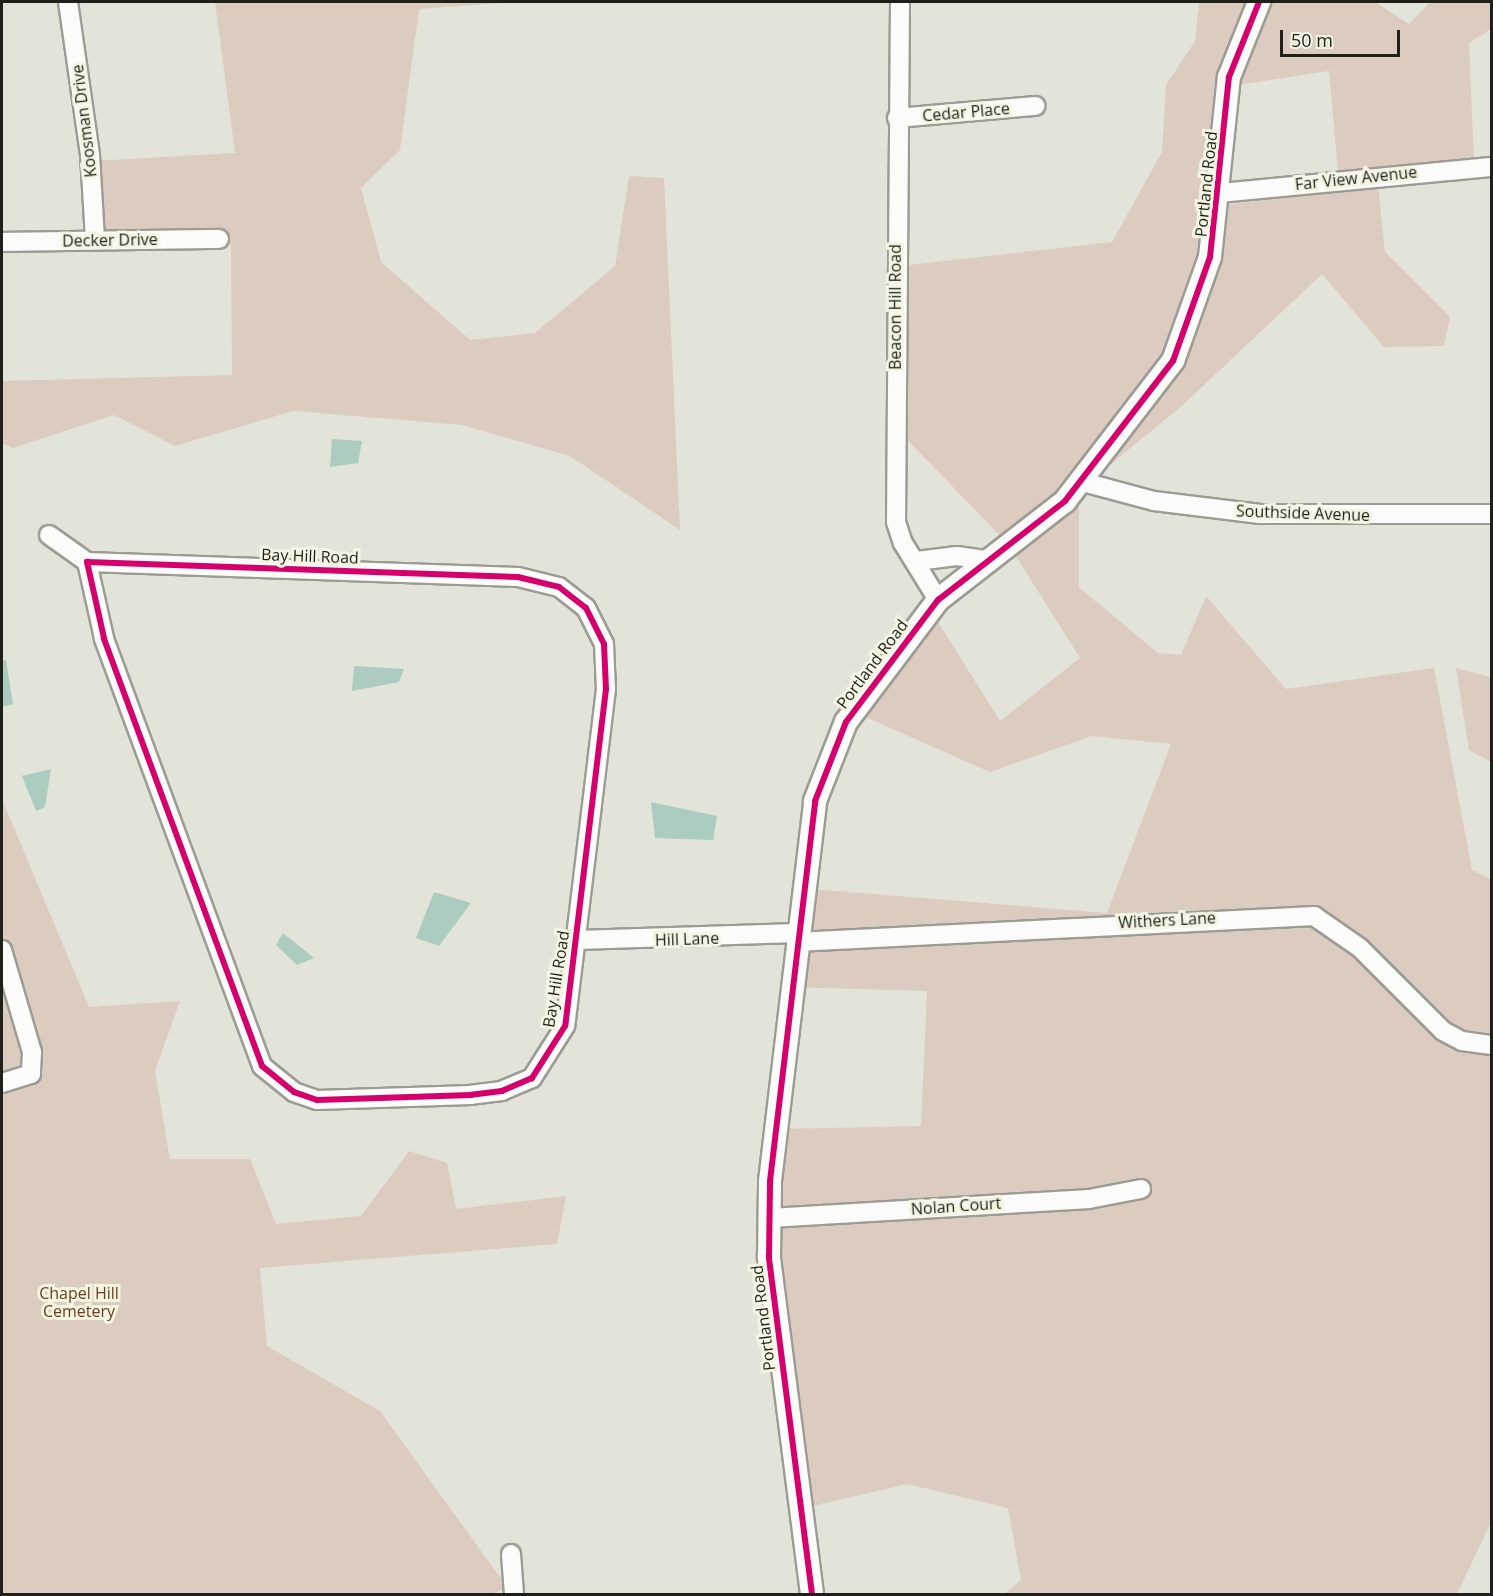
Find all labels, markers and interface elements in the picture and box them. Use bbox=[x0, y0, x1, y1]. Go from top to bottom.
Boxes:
scale bar bbox=[1283, 18, 1403, 56]
text: 50 m bbox=[1291, 28, 1333, 52]
street label: Koosman Drive bbox=[68, 63, 100, 179]
street label: Cedar Place bbox=[922, 99, 1010, 125]
street label: Portland Road bbox=[1191, 130, 1221, 238]
street label: Far View Avenue bbox=[1294, 162, 1418, 194]
street label: Decker Drive bbox=[62, 230, 158, 250]
street label: Beacon Hill Road bbox=[885, 244, 905, 370]
street label: Southside Avenue bbox=[1236, 501, 1370, 525]
street label: Bay Hill Road bbox=[261, 545, 359, 567]
street label: Portland Road bbox=[832, 616, 912, 712]
street label: Withers Lane bbox=[1118, 908, 1216, 932]
street label: Hill Lane bbox=[655, 928, 719, 950]
street label: Bay Hill Road bbox=[539, 929, 573, 1029]
street label: Nolan Court bbox=[910, 1193, 1002, 1219]
street label: Portland Road bbox=[747, 1264, 779, 1372]
park label: Chapel Hill Cemetery bbox=[39, 1283, 119, 1321]

